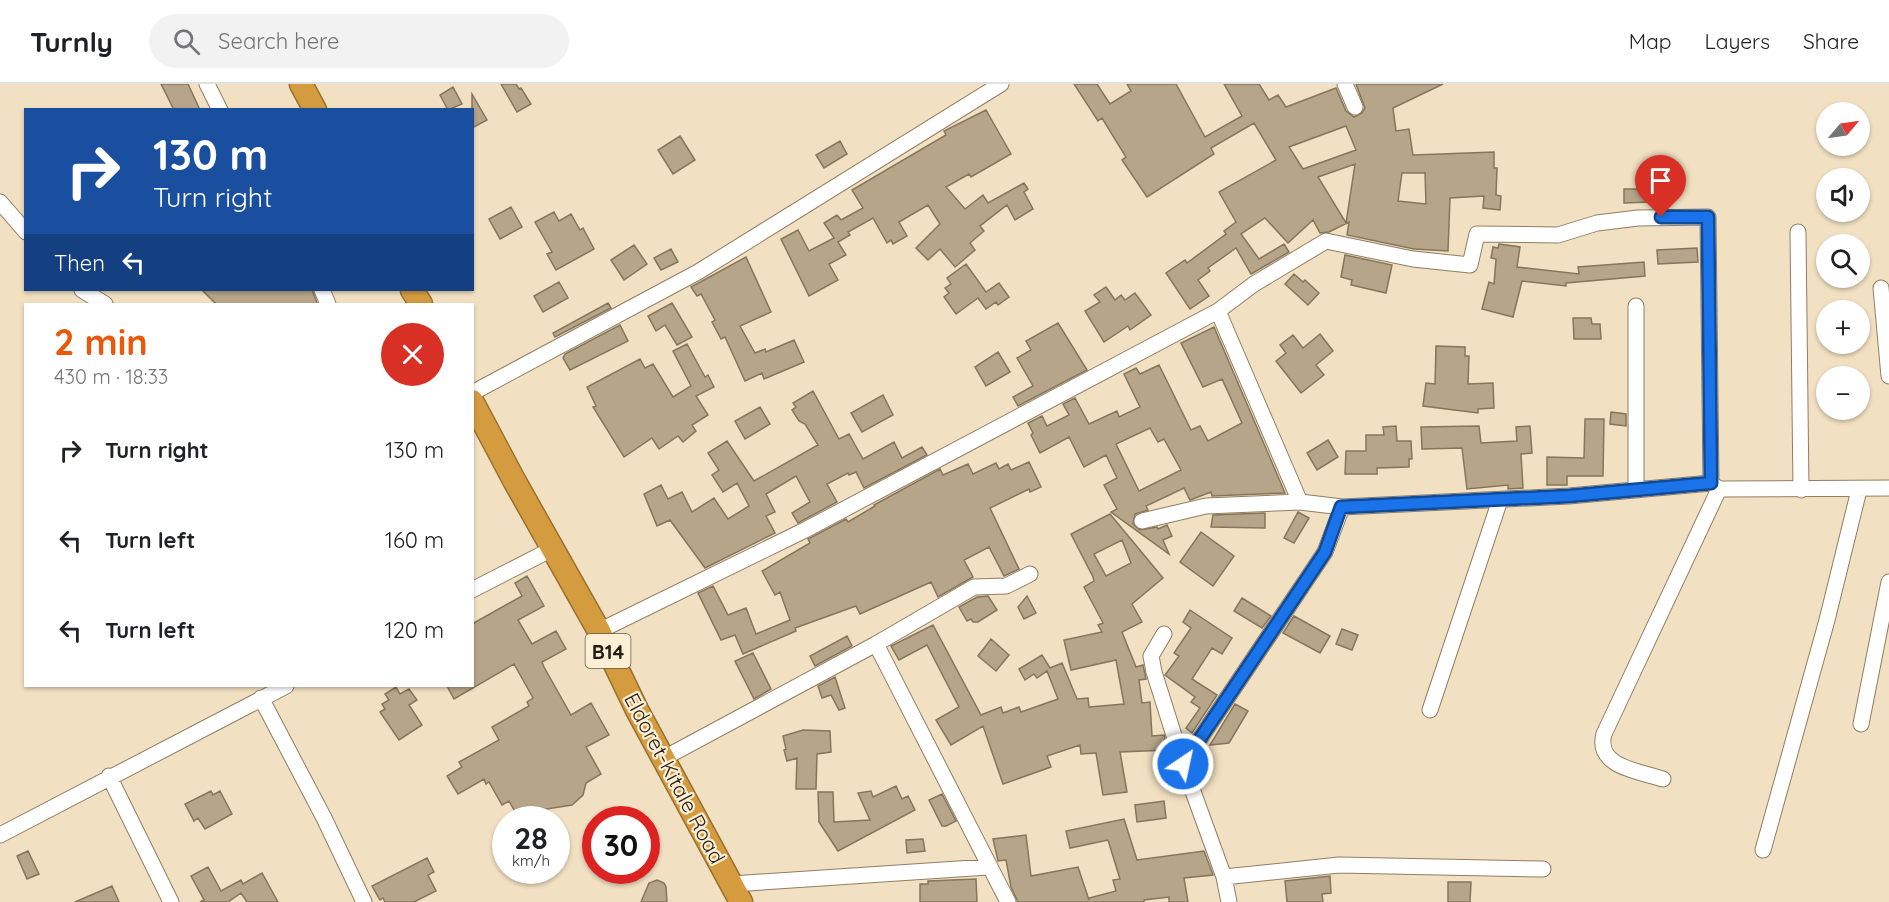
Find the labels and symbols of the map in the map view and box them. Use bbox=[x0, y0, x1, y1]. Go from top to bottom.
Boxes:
north arrow bbox=[1816, 102, 1870, 156]
pin bbox=[1635, 155, 1686, 217]
road number: B14 bbox=[586, 634, 630, 668]
street label: Eldoret-Kitale Road bbox=[619, 688, 731, 868]
position arrow bbox=[1151, 732, 1215, 796]
speed limit sign: 30 bbox=[582, 806, 660, 884]

